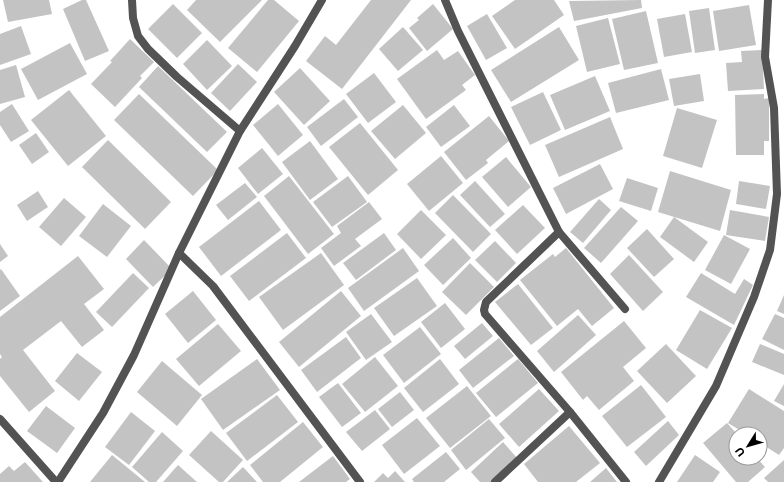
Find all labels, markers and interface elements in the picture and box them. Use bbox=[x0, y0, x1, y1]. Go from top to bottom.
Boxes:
north arrow bbox=[728, 426, 768, 466]
text: U bbox=[732, 444, 748, 460]

